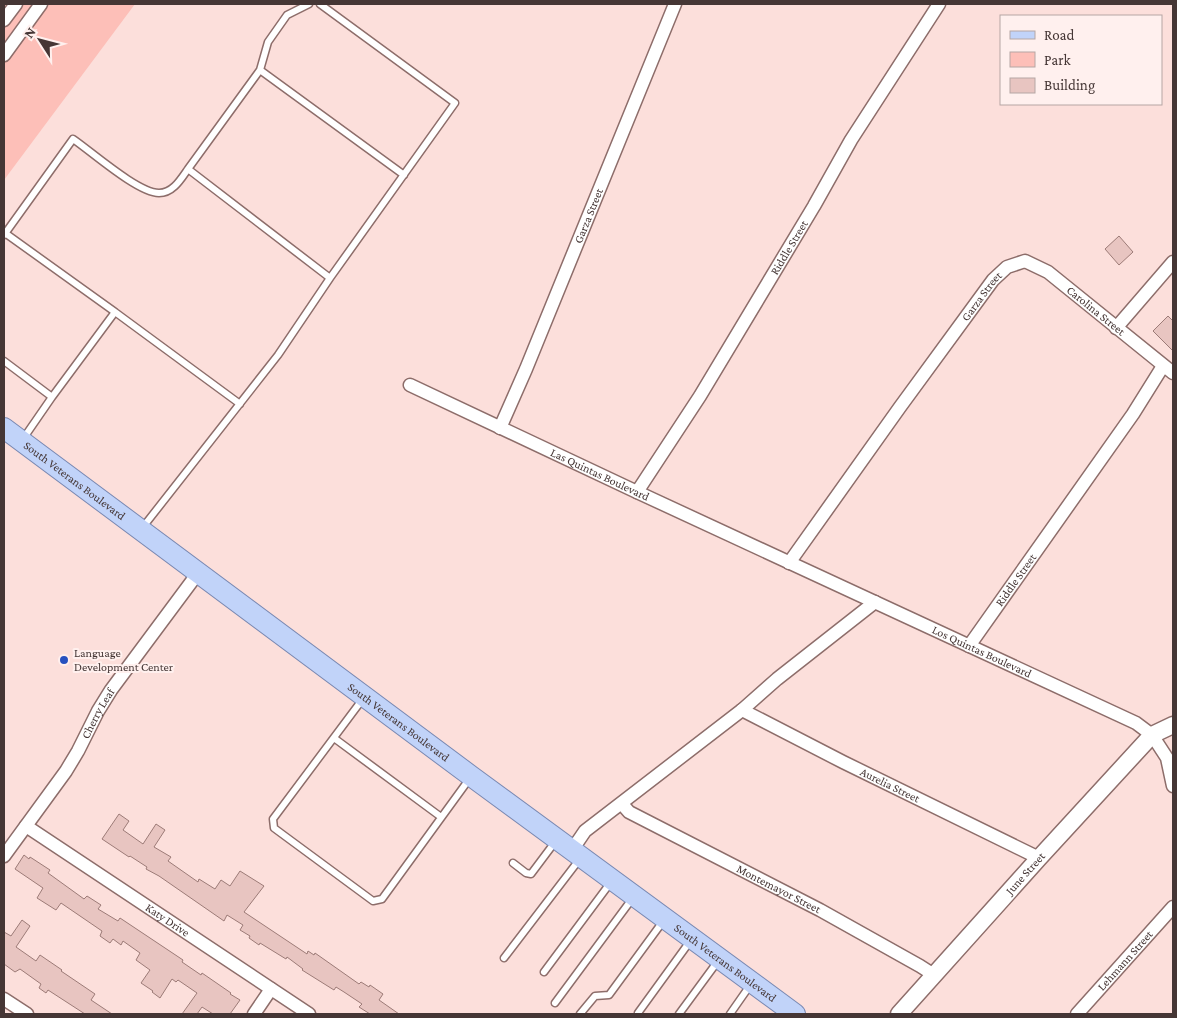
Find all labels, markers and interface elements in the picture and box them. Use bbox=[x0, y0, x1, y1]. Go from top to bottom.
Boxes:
north arrow bbox=[15, 15, 65, 65]
legend bbox=[1000, 15, 1162, 105]
text: N bbox=[20, 23, 39, 41]
text: Road bbox=[1044, 27, 1075, 43]
text: Park bbox=[1044, 52, 1071, 68]
text: Building bbox=[1044, 77, 1095, 94]
street label: Garza Street bbox=[571, 185, 606, 245]
street label: Riddle Street bbox=[767, 217, 811, 277]
street label: Garza Street bbox=[958, 268, 1005, 324]
street label: Carolina Street bbox=[1064, 283, 1129, 339]
street label: South Veterans Boulevard bbox=[21, 438, 129, 523]
street label: Las Quintas Boulevard bbox=[548, 445, 652, 504]
street label: Riddle Street bbox=[992, 550, 1040, 609]
street label: Los Quintas Boulevard bbox=[930, 623, 1034, 681]
place label: Language Development Center bbox=[74, 646, 174, 674]
marker: Language Development Center bbox=[58, 654, 70, 666]
street label: South Veterans Boulevard bbox=[345, 680, 453, 765]
street label: Cherry Leaf bbox=[78, 684, 118, 741]
street label: Aurelia Street bbox=[858, 765, 923, 806]
street label: June Street bbox=[1002, 848, 1049, 898]
street label: Montemayor Street bbox=[734, 861, 824, 917]
street label: Katy Drive bbox=[143, 900, 192, 940]
street label: South Veterans Boulevard bbox=[672, 921, 780, 1005]
street label: Lehmann Street bbox=[1094, 927, 1156, 993]

